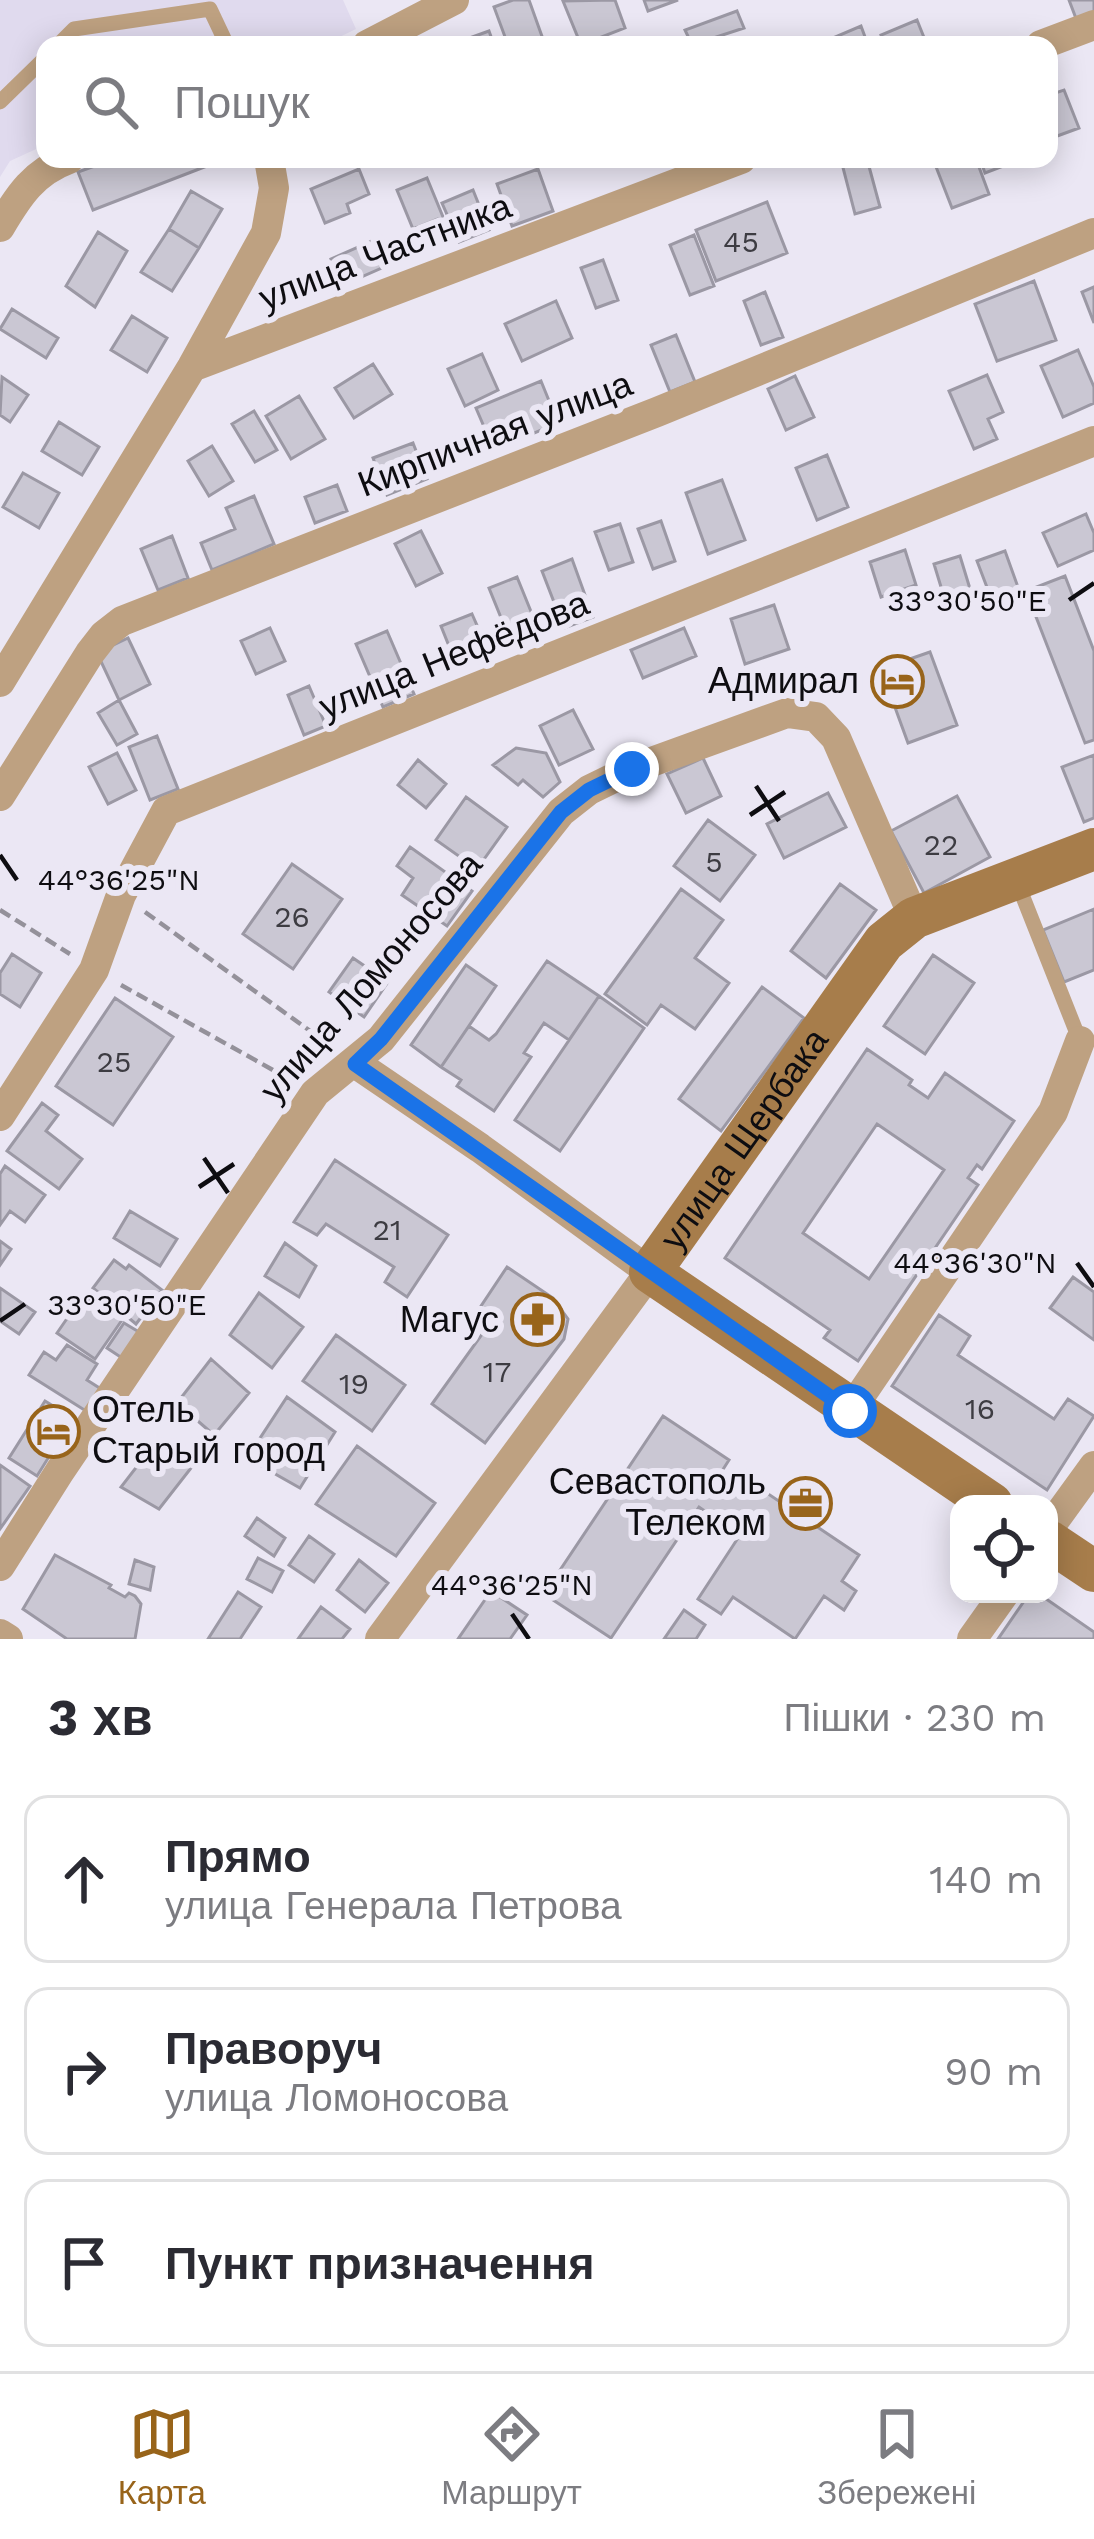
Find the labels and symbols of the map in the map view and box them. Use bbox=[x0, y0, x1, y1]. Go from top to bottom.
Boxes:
street label: улица Частника bbox=[253, 184, 518, 319]
house number: 45 bbox=[723, 224, 759, 259]
street label: Кирпичная улица bbox=[352, 362, 639, 506]
street label: улица Нефёдова bbox=[313, 581, 596, 728]
text: 33°30'50"E bbox=[887, 583, 1047, 618]
hotel icon: Адмирал bbox=[870, 653, 926, 709]
place label: Адмирал bbox=[708, 660, 859, 702]
route end bbox=[605, 742, 659, 796]
house number: 22 bbox=[924, 827, 958, 862]
street label: улица Ломоносова bbox=[251, 843, 491, 1110]
house number: 5 bbox=[705, 844, 723, 879]
text: 44°36'25"N bbox=[38, 862, 200, 897]
house number: 26 bbox=[274, 899, 310, 934]
street label: улица Щербака bbox=[651, 1020, 837, 1258]
house number: 25 bbox=[97, 1044, 131, 1079]
house number: 21 bbox=[372, 1212, 402, 1247]
text: 44°36'30"N bbox=[893, 1245, 1057, 1280]
text: 33°30'50"E bbox=[47, 1287, 207, 1322]
pharmacy icon: Магус bbox=[510, 1292, 566, 1348]
place label: Магус bbox=[400, 1299, 499, 1341]
house number: 17 bbox=[483, 1354, 511, 1389]
house number: 19 bbox=[339, 1366, 369, 1401]
route start bbox=[823, 1384, 877, 1438]
place label: Отель Старый город bbox=[92, 1389, 325, 1472]
house number: 16 bbox=[965, 1391, 995, 1426]
hotel icon: Отель Старый город bbox=[25, 1403, 81, 1459]
place label: Севастополь Телеком bbox=[549, 1461, 766, 1544]
office icon: Севастополь Телеком bbox=[777, 1475, 833, 1531]
text: 44°36'25"N bbox=[431, 1567, 593, 1602]

